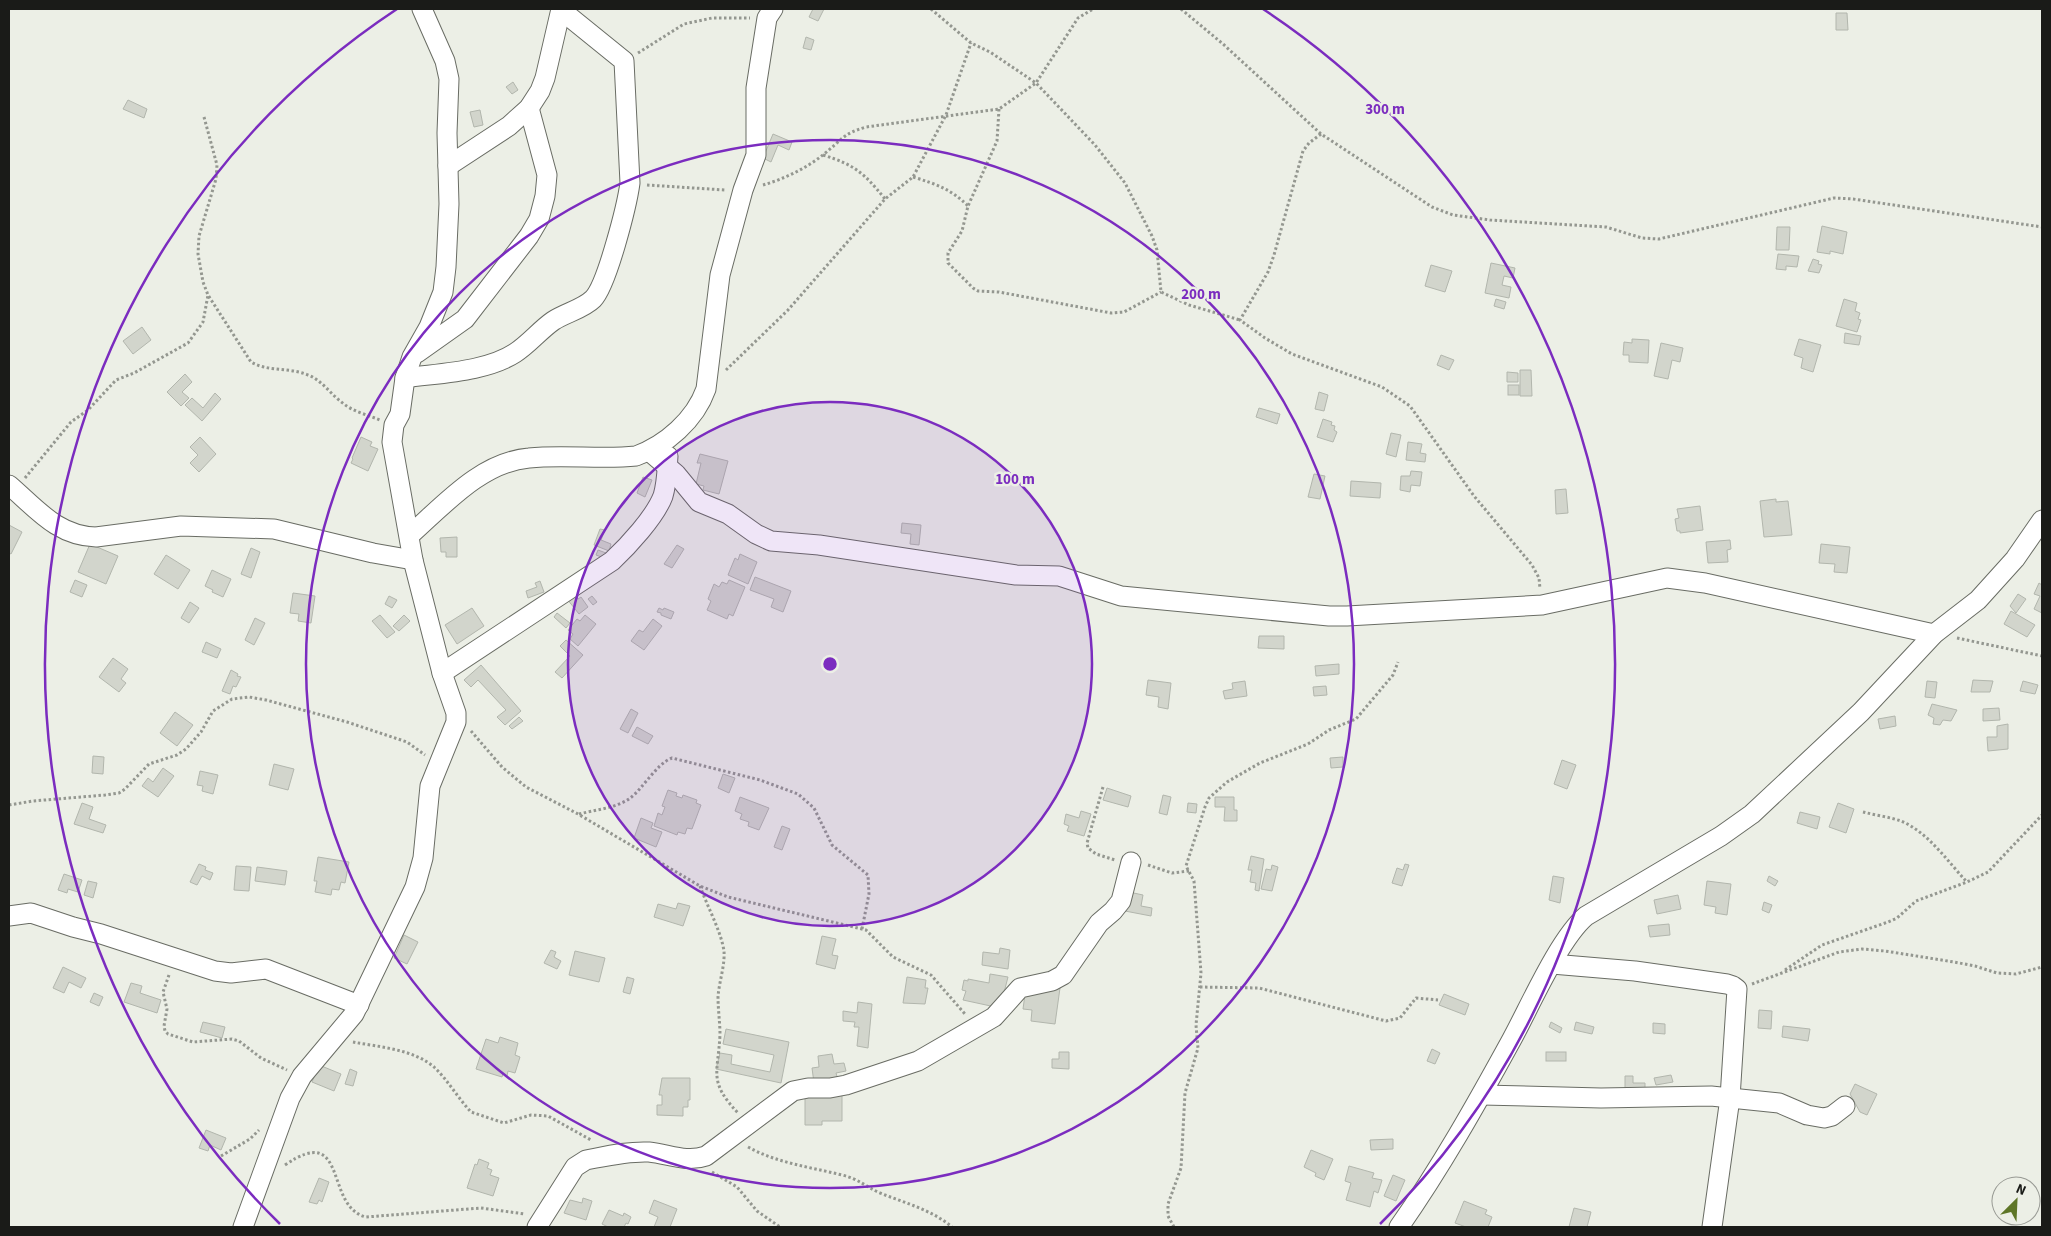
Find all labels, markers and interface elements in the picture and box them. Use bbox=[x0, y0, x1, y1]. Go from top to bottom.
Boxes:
text: 300 m bbox=[1365, 99, 1405, 120]
text: 200 m bbox=[1181, 284, 1221, 305]
text: 100 m bbox=[995, 469, 1035, 490]
centre of rings bbox=[821, 655, 839, 673]
north arrow bbox=[1991, 1176, 2041, 1226]
text: N bbox=[2013, 1179, 2029, 1201]

